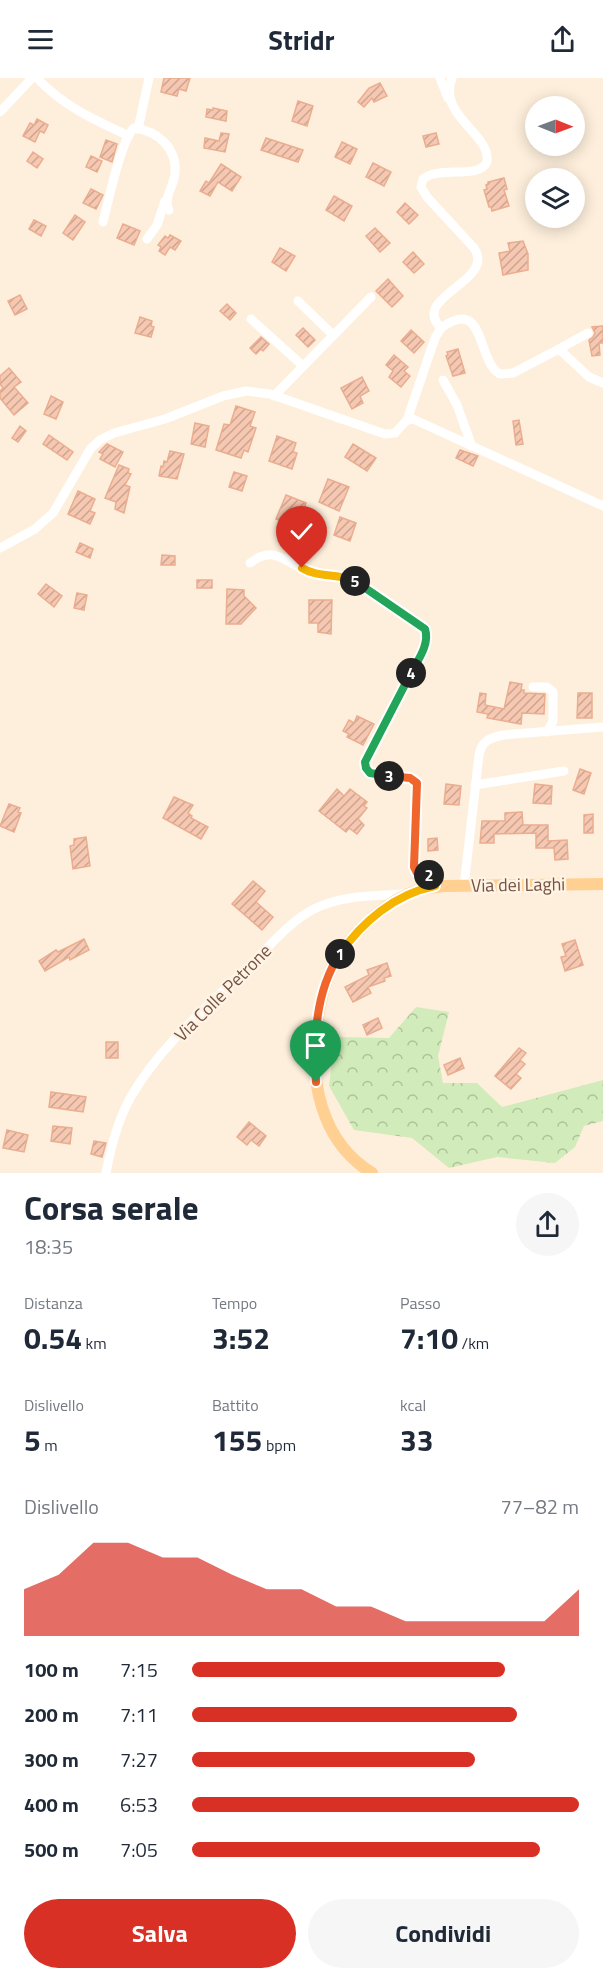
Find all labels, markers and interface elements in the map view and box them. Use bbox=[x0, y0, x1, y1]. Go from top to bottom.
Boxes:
text: Stridr bbox=[268, 19, 335, 60]
icon: menu bbox=[24, 23, 57, 56]
icon: share bbox=[546, 23, 579, 56]
north arrow bbox=[525, 96, 585, 156]
map controls bbox=[525, 96, 585, 228]
button: layers bbox=[525, 168, 585, 228]
pin bbox=[276, 506, 327, 568]
icon: check bbox=[285, 515, 318, 548]
pin: 5 bbox=[340, 566, 370, 596]
text: 5 bbox=[351, 569, 359, 593]
pin: 4 bbox=[396, 658, 426, 688]
text: 4 bbox=[407, 661, 415, 685]
pin: 3 bbox=[374, 761, 404, 791]
text: 3 bbox=[385, 764, 393, 788]
pin: 2 bbox=[414, 860, 444, 890]
text: 2 bbox=[425, 863, 433, 887]
street label: Via dei Laghi bbox=[471, 870, 565, 899]
street label: Via Colle Petrone bbox=[168, 938, 278, 1048]
pin: 1 bbox=[325, 939, 355, 969]
text: 1 bbox=[336, 942, 344, 966]
pin bbox=[290, 1020, 341, 1082]
icon: arrive bbox=[299, 1029, 332, 1062]
text: Corsa serale bbox=[24, 1183, 198, 1233]
button: share bbox=[516, 1193, 579, 1256]
text: 18:35 bbox=[24, 1231, 73, 1262]
text: Distanza bbox=[24, 1291, 83, 1315]
text: Tempo bbox=[212, 1291, 257, 1315]
text: Passo bbox=[400, 1291, 441, 1315]
text: 0.54 bbox=[24, 1315, 82, 1361]
text: 3:52 bbox=[212, 1315, 270, 1361]
text: 7:10 bbox=[400, 1315, 458, 1361]
text: km bbox=[82, 1331, 107, 1355]
text: /km bbox=[458, 1331, 489, 1355]
text: Dislivello bbox=[24, 1393, 84, 1417]
text: Battito bbox=[212, 1393, 259, 1417]
text: kcal bbox=[400, 1393, 426, 1417]
text: 5 bbox=[24, 1417, 41, 1463]
text: 155 bbox=[212, 1417, 262, 1463]
text: 33 bbox=[400, 1417, 434, 1463]
text: m bbox=[41, 1433, 58, 1457]
text: bpm bbox=[262, 1433, 296, 1457]
text: Dislivello bbox=[24, 1491, 99, 1522]
text: 77–82 m bbox=[500, 1491, 579, 1522]
text: 100 m bbox=[24, 1654, 79, 1685]
text: 7:15 bbox=[120, 1654, 158, 1685]
text: 200 m bbox=[24, 1699, 79, 1730]
text: 7:11 bbox=[120, 1699, 158, 1730]
text: 300 m bbox=[24, 1744, 79, 1775]
text: 7:27 bbox=[120, 1744, 158, 1775]
text: 400 m bbox=[24, 1789, 79, 1820]
text: 6:53 bbox=[120, 1789, 158, 1820]
text: 500 m bbox=[24, 1834, 79, 1865]
text: 7:05 bbox=[120, 1834, 158, 1865]
button: Salva bbox=[24, 1899, 296, 1968]
button: Condividi bbox=[308, 1899, 579, 1968]

